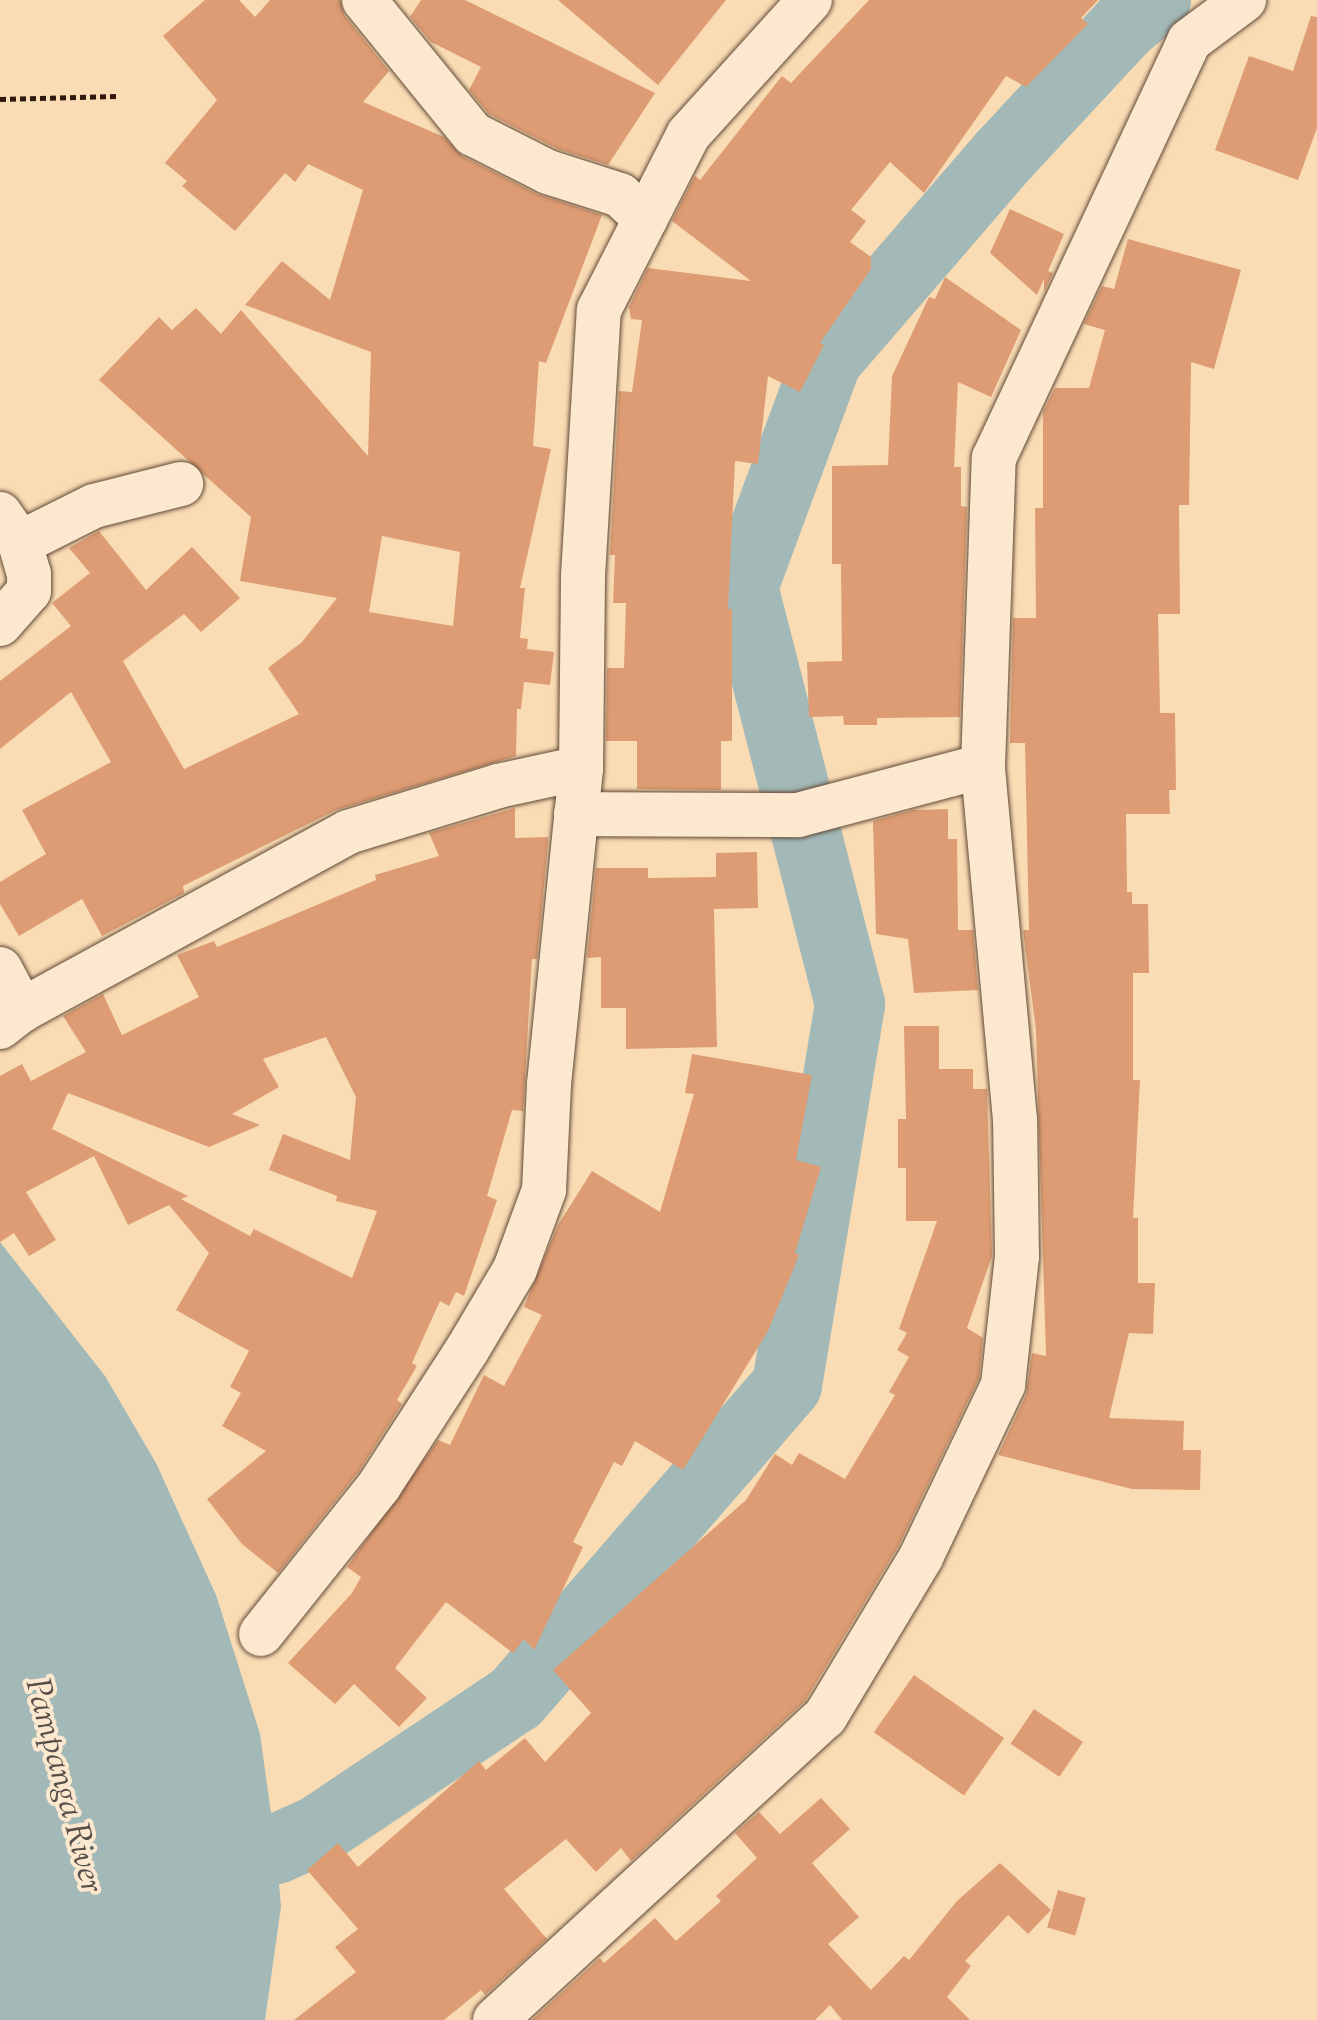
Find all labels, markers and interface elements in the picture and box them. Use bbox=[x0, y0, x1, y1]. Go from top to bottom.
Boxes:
water label: Pampanga River bbox=[15, 1674, 111, 1898]

